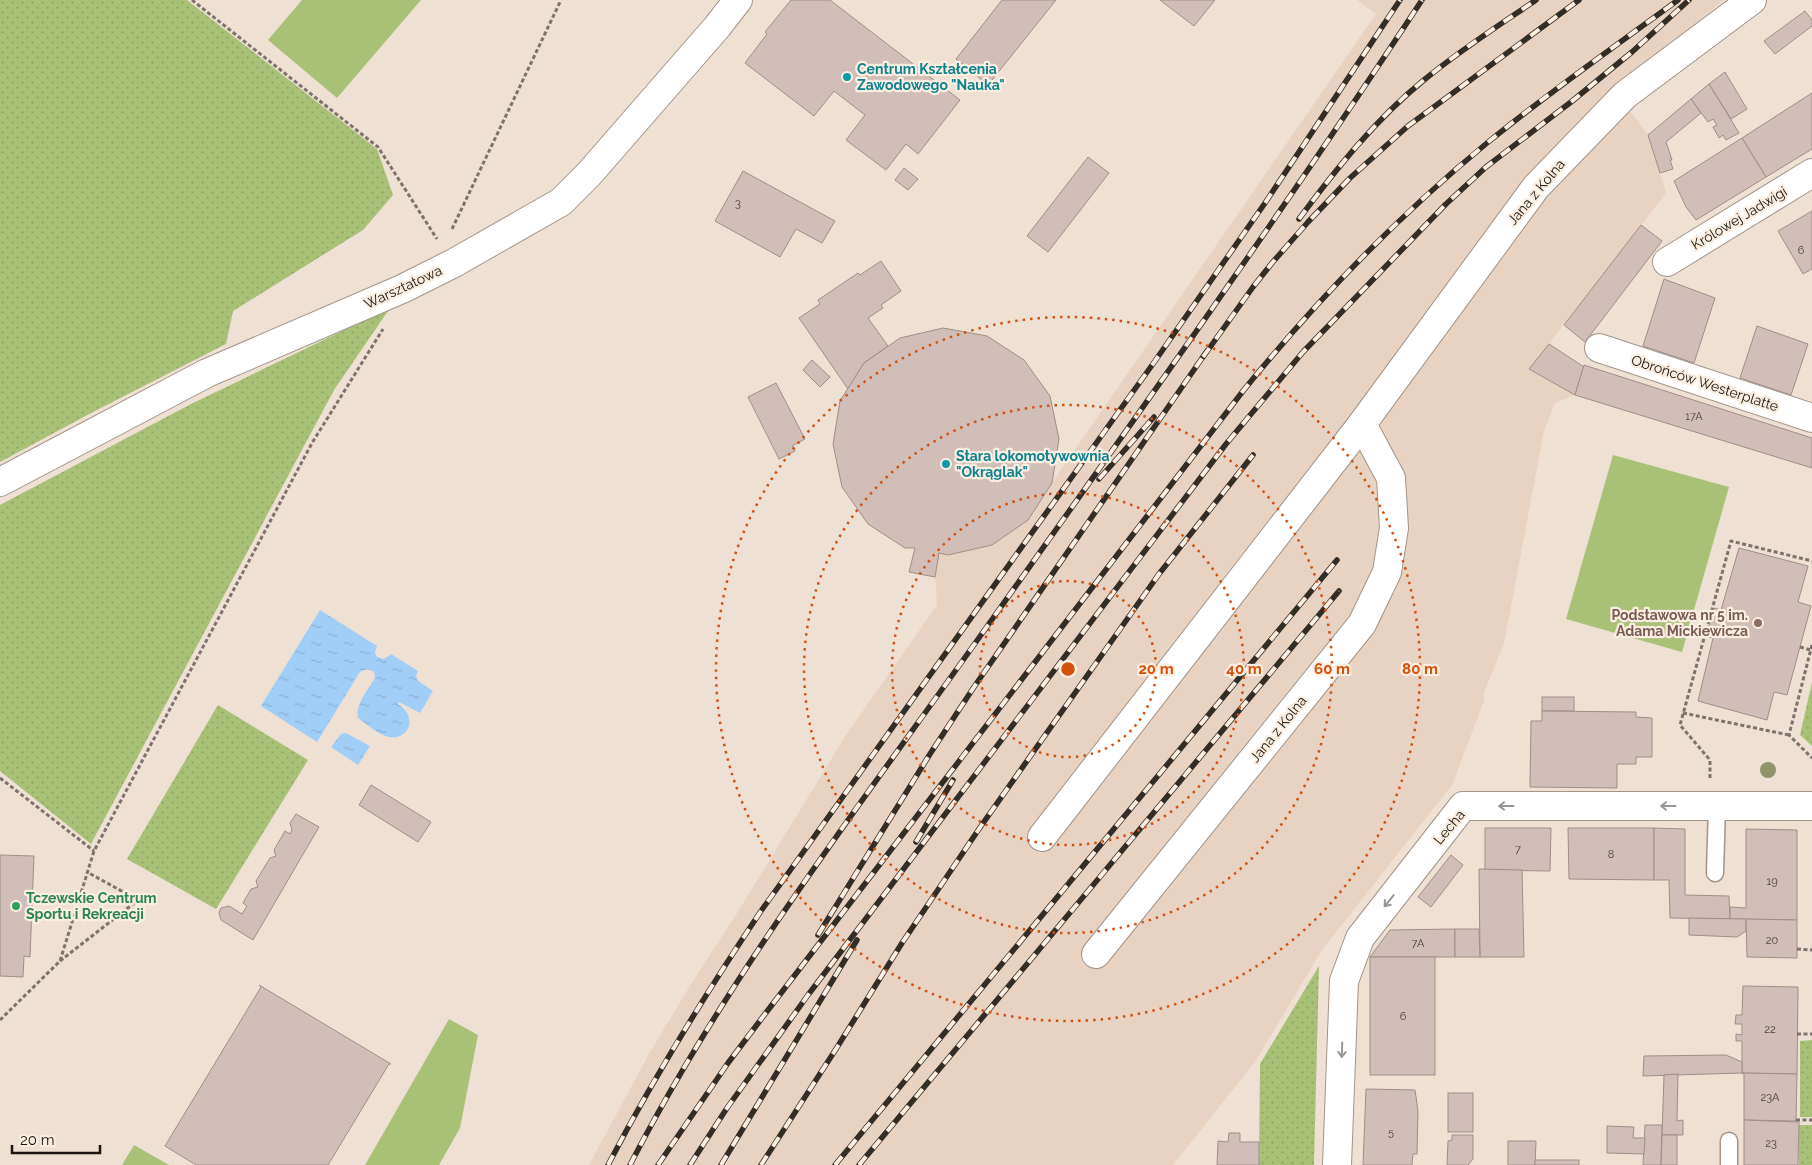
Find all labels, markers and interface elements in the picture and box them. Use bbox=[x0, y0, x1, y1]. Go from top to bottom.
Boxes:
place label: Centrum Kształcenia Zawodowego "Nauka" bbox=[857, 61, 1005, 93]
marker: Centrum Kształcenia Zawodowego "Nauka" bbox=[841, 71, 853, 83]
street label: Jana z Kolna bbox=[1504, 156, 1568, 228]
street label: Królowej Jadwigi bbox=[1688, 183, 1790, 253]
house number: 3 bbox=[735, 197, 741, 210]
house number: 6 bbox=[1798, 244, 1805, 257]
street label: Warsztatowa bbox=[362, 262, 444, 312]
street label: Obrońców Westerplatte bbox=[1629, 352, 1781, 414]
house number: 17A bbox=[1685, 410, 1703, 423]
place label: Stara lokomotywownia "Okrąglak" bbox=[956, 448, 1109, 480]
marker: Stara lokomotywownia "Okrąglak" bbox=[940, 458, 952, 470]
place label: Podstawowa nr 5 im. Adama Mickiewicza bbox=[1611, 607, 1748, 639]
marker: Podstawowa nr 5 im. Adama Mickiewicza bbox=[1752, 617, 1764, 629]
centre of rings bbox=[1059, 660, 1077, 678]
text: 20 m bbox=[1138, 660, 1174, 678]
text: 40 m bbox=[1226, 660, 1262, 678]
text: 60 m bbox=[1314, 660, 1350, 678]
text: 80 m bbox=[1402, 660, 1438, 678]
street label: Jana z Kolna bbox=[1246, 693, 1310, 765]
one-way arrow bbox=[1498, 801, 1514, 811]
one-way arrow bbox=[1661, 801, 1677, 811]
street label: Lecha bbox=[1430, 807, 1468, 847]
house number: 7 bbox=[1515, 843, 1521, 856]
house number: 8 bbox=[1608, 848, 1614, 861]
house number: 19 bbox=[1766, 875, 1778, 888]
place label: Tczewskie Centrum Sportu i Rekreacji bbox=[26, 890, 157, 922]
one-way arrow bbox=[1384, 894, 1395, 907]
marker: Tczewskie Centrum Sportu i Rekreacji bbox=[10, 900, 22, 912]
house number: 20 bbox=[1766, 934, 1778, 947]
house number: 7A bbox=[1412, 937, 1425, 950]
house number: 6 bbox=[1400, 1010, 1407, 1023]
house number: 22 bbox=[1764, 1023, 1776, 1036]
one-way arrow bbox=[1337, 1042, 1346, 1058]
house number: 23A bbox=[1760, 1091, 1780, 1104]
scale bar bbox=[12, 1122, 100, 1154]
house number: 5 bbox=[1388, 1126, 1394, 1139]
text: 20 m bbox=[20, 1131, 55, 1149]
house number: 23 bbox=[1765, 1137, 1777, 1150]

